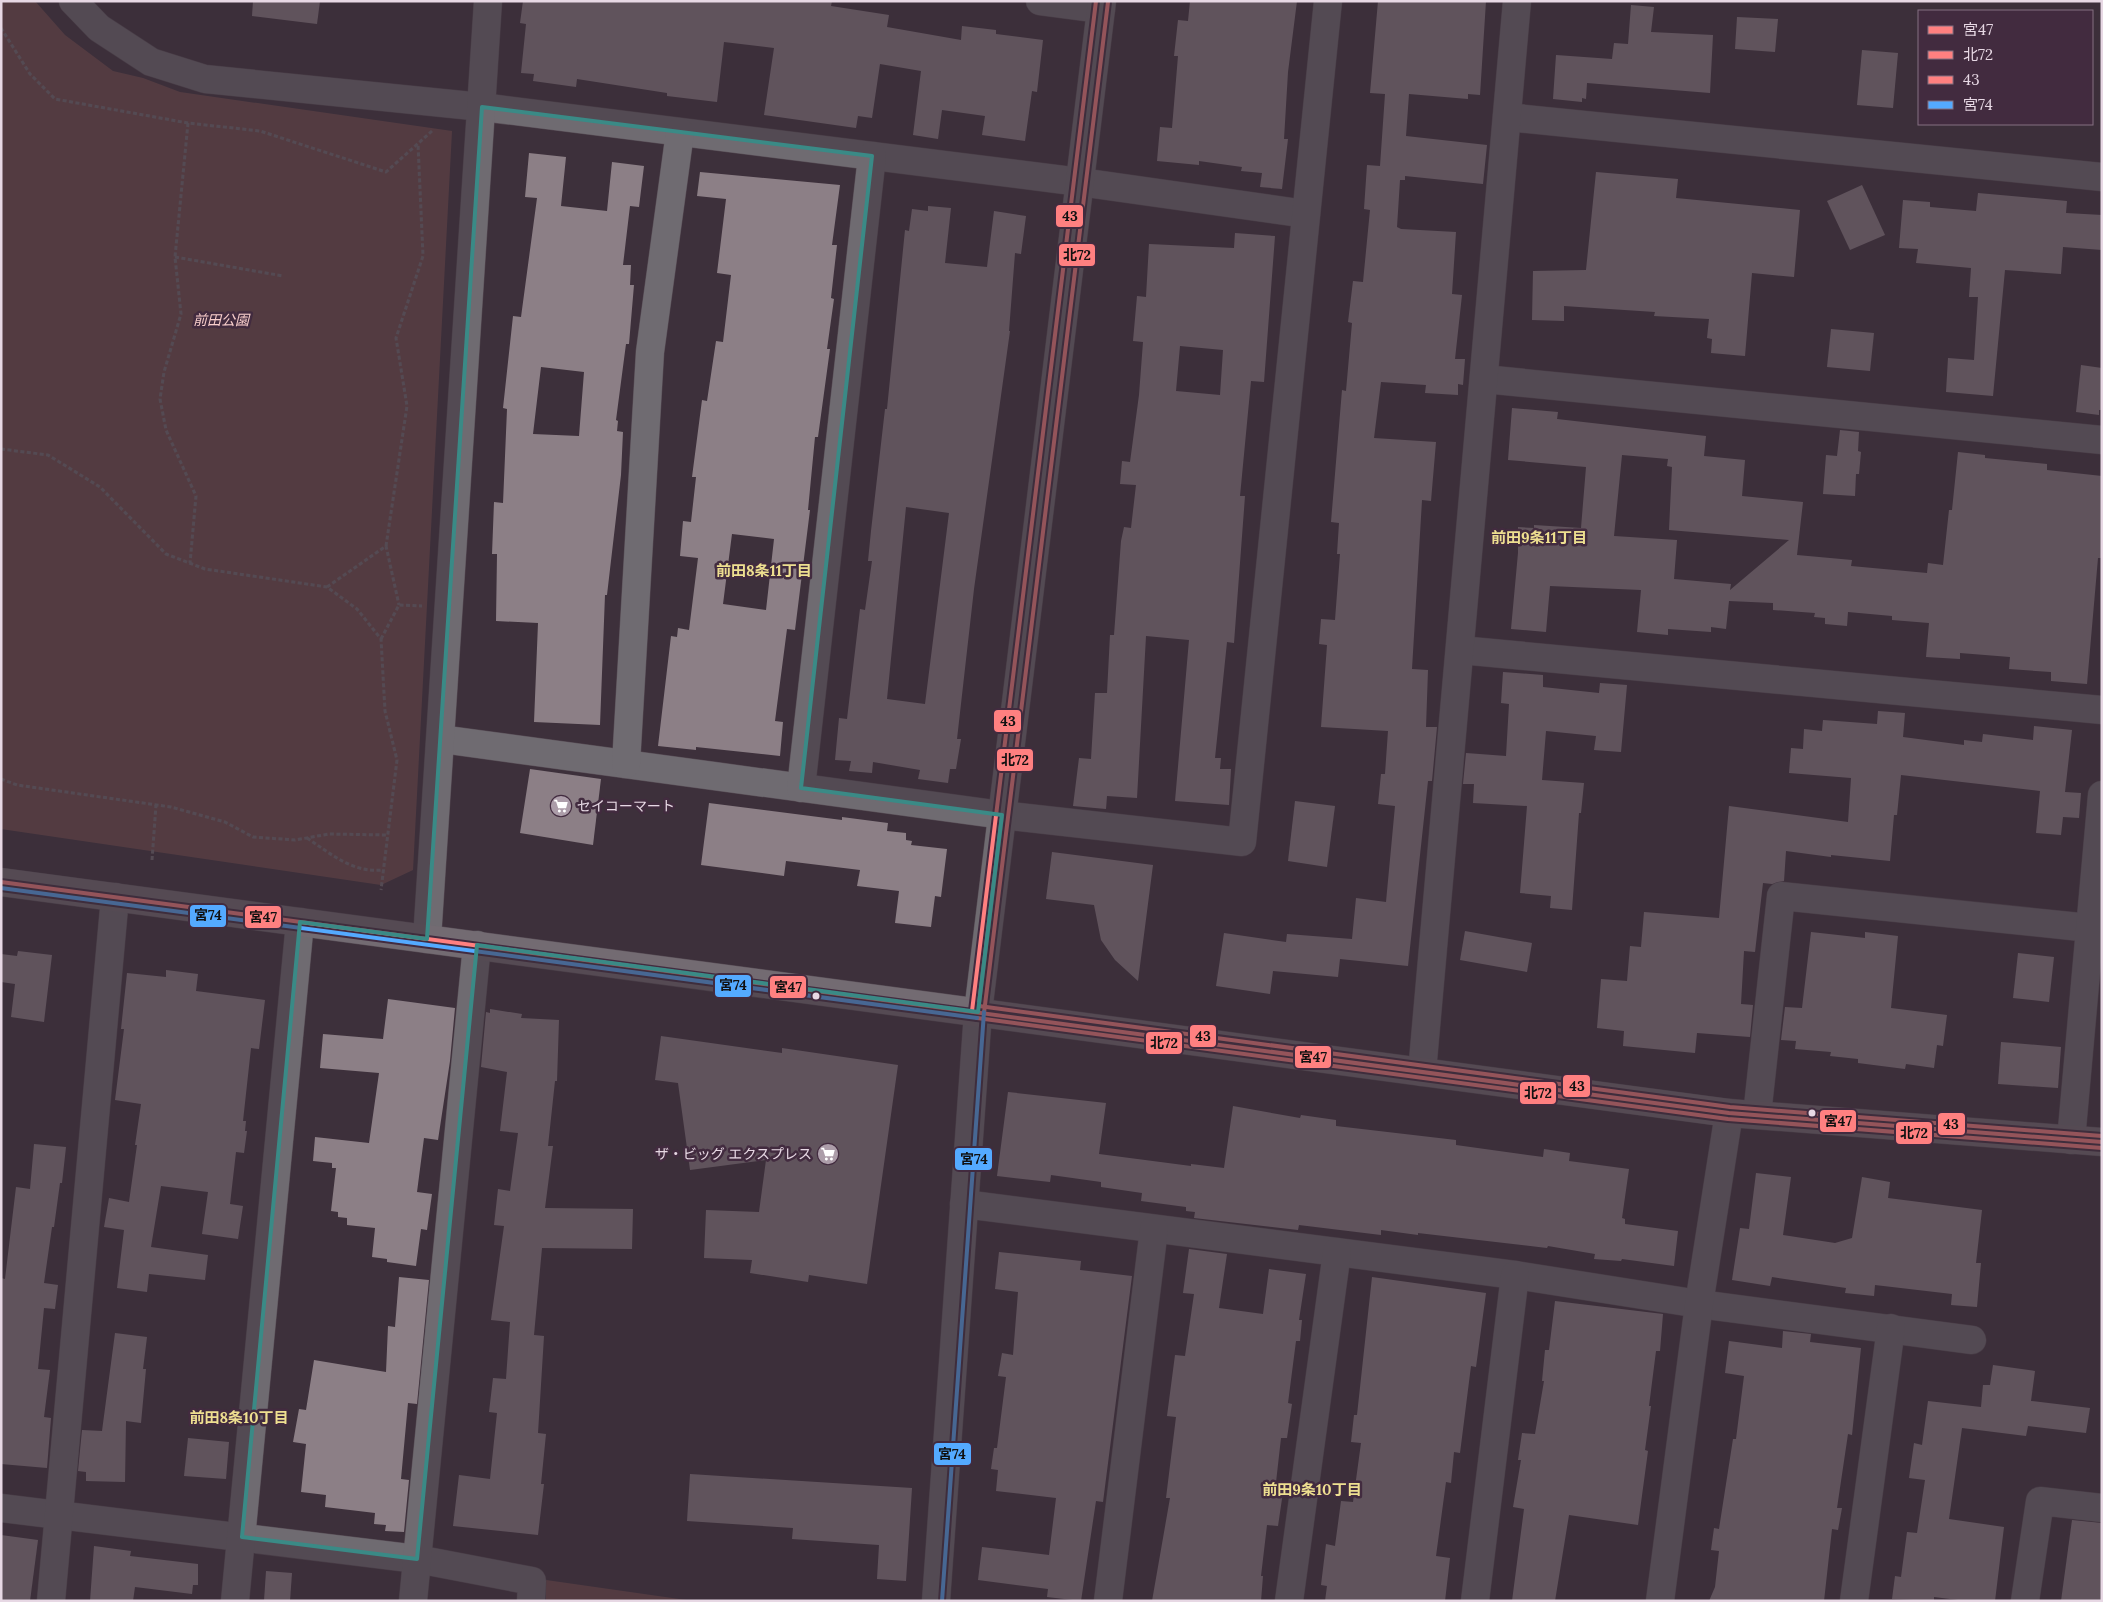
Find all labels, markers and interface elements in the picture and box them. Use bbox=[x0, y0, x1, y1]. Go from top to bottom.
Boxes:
legend bbox=[1918, 10, 2093, 125]
text: 宮47 bbox=[1963, 20, 1993, 39]
text: 北72 bbox=[1963, 45, 1993, 64]
text: 43 bbox=[1963, 70, 1980, 89]
text: 宮74 bbox=[1963, 95, 1993, 114]
line badge: 43 bbox=[1055, 204, 1084, 228]
text: 43 bbox=[1062, 207, 1078, 225]
line badge: 北72 bbox=[1058, 243, 1096, 267]
text: 北72 bbox=[1063, 246, 1091, 264]
park label: 前田公園 bbox=[193, 311, 251, 329]
district label: 前田9条11丁目 bbox=[1491, 528, 1587, 547]
district label: 前田8条11丁目 bbox=[716, 561, 812, 580]
line badge: 43 bbox=[993, 709, 1022, 733]
text: 43 bbox=[1000, 712, 1016, 730]
line badge: 北72 bbox=[996, 748, 1034, 772]
text: 北72 bbox=[1001, 751, 1029, 769]
supermarket icon: セイコーマート bbox=[549, 794, 573, 818]
place label: セイコーマート bbox=[577, 797, 675, 815]
line badge: 宮74 bbox=[189, 904, 227, 928]
line badge: 宮47 bbox=[244, 905, 282, 929]
text: 宮74 bbox=[194, 906, 222, 924]
text: 宮47 bbox=[249, 908, 278, 926]
line badge: 宮74 bbox=[714, 974, 752, 998]
line badge: 宮47 bbox=[769, 975, 807, 999]
text: 宮74 bbox=[719, 976, 747, 994]
text: 宮47 bbox=[774, 978, 803, 996]
unlabelled marker bbox=[811, 991, 821, 1001]
line badge: 43 bbox=[1189, 1024, 1217, 1048]
text: 43 bbox=[1195, 1027, 1211, 1045]
line badge: 北72 bbox=[1145, 1031, 1183, 1055]
text: 北72 bbox=[1150, 1034, 1178, 1052]
line badge: 宮47 bbox=[1294, 1045, 1332, 1069]
text: 宮47 bbox=[1299, 1048, 1328, 1066]
line badge: 43 bbox=[1562, 1074, 1591, 1098]
text: 43 bbox=[1569, 1077, 1585, 1095]
line badge: 北72 bbox=[1519, 1081, 1557, 1105]
text: 北72 bbox=[1524, 1084, 1552, 1102]
unlabelled marker bbox=[1807, 1108, 1817, 1118]
line badge: 宮47 bbox=[1819, 1109, 1857, 1133]
text: 宮47 bbox=[1824, 1112, 1853, 1130]
line badge: 43 bbox=[1937, 1112, 1966, 1136]
text: 43 bbox=[1943, 1115, 1959, 1133]
line badge: 北72 bbox=[1895, 1121, 1933, 1145]
text: 北72 bbox=[1900, 1124, 1928, 1142]
supermarket icon: ザ・ビッグ エクスプレス bbox=[816, 1142, 840, 1166]
place label: ザ・ビッグ エクスプレス bbox=[655, 1145, 812, 1163]
line badge: 宮74 bbox=[954, 1147, 993, 1171]
text: 宮74 bbox=[960, 1150, 988, 1168]
district label: 前田8条10丁目 bbox=[189, 1408, 289, 1427]
line badge: 宮74 bbox=[933, 1442, 972, 1466]
text: 宮74 bbox=[938, 1445, 966, 1463]
district label: 前田9条10丁目 bbox=[1262, 1480, 1362, 1499]

